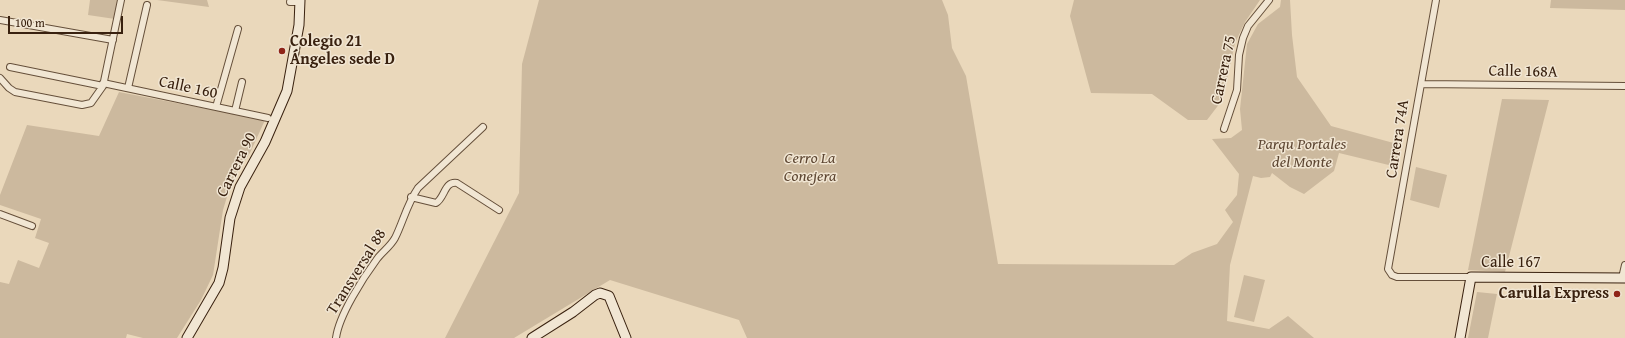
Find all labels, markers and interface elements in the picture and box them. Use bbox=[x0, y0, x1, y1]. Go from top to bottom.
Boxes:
scale bar bbox=[10, 8, 125, 34]
text: 100 m bbox=[15, 14, 45, 31]
place label: Colegio 21 Ángeles sede D bbox=[290, 32, 395, 70]
street label: Carrera 75 bbox=[1207, 34, 1241, 106]
marker: Colegio 21 Ángeles sede D bbox=[277, 46, 287, 56]
street label: Calle 168A bbox=[1488, 62, 1558, 82]
street label: Calle 160 bbox=[157, 72, 219, 104]
street label: Carrera 74A bbox=[1382, 98, 1414, 180]
street label: Carrera 90 bbox=[213, 129, 261, 201]
park label: Parqu Portales del Monte bbox=[1258, 135, 1346, 173]
park label: Cerro La Conejera bbox=[784, 149, 836, 187]
street label: Transversal 88 bbox=[323, 226, 391, 318]
street label: Calle 167 bbox=[1481, 253, 1541, 273]
place label: Carulla Express bbox=[1499, 284, 1609, 304]
marker: Carulla Express bbox=[1612, 289, 1622, 299]

